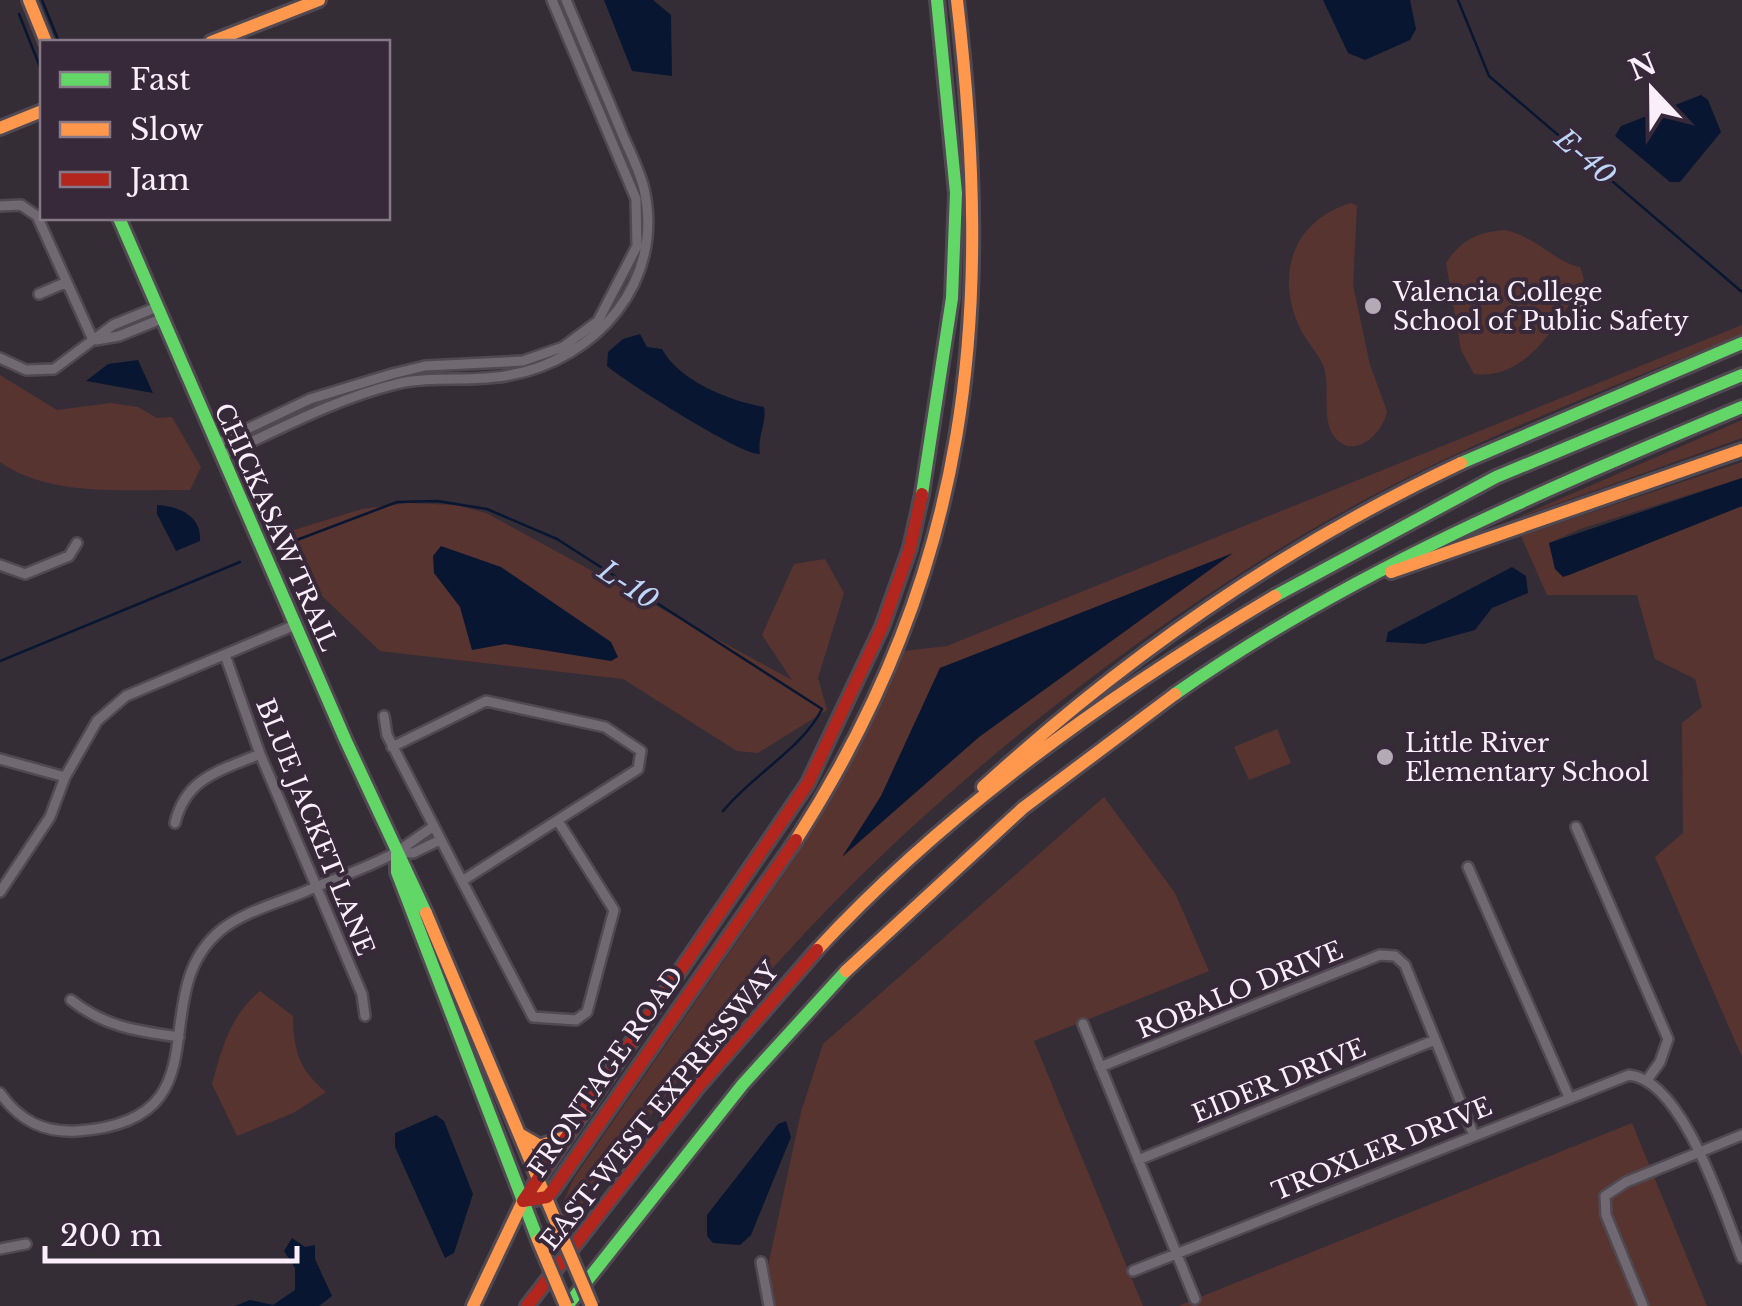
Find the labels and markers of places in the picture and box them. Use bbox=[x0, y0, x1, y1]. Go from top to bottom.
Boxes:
place label: Valencia College School of Public Safety bbox=[1392, 277, 1689, 337]
marker: Valencia College School of Public Safety bbox=[1362, 295, 1384, 317]
place label: Little River Elementary School bbox=[1405, 728, 1649, 788]
marker: Little River Elementary School bbox=[1374, 746, 1396, 768]

